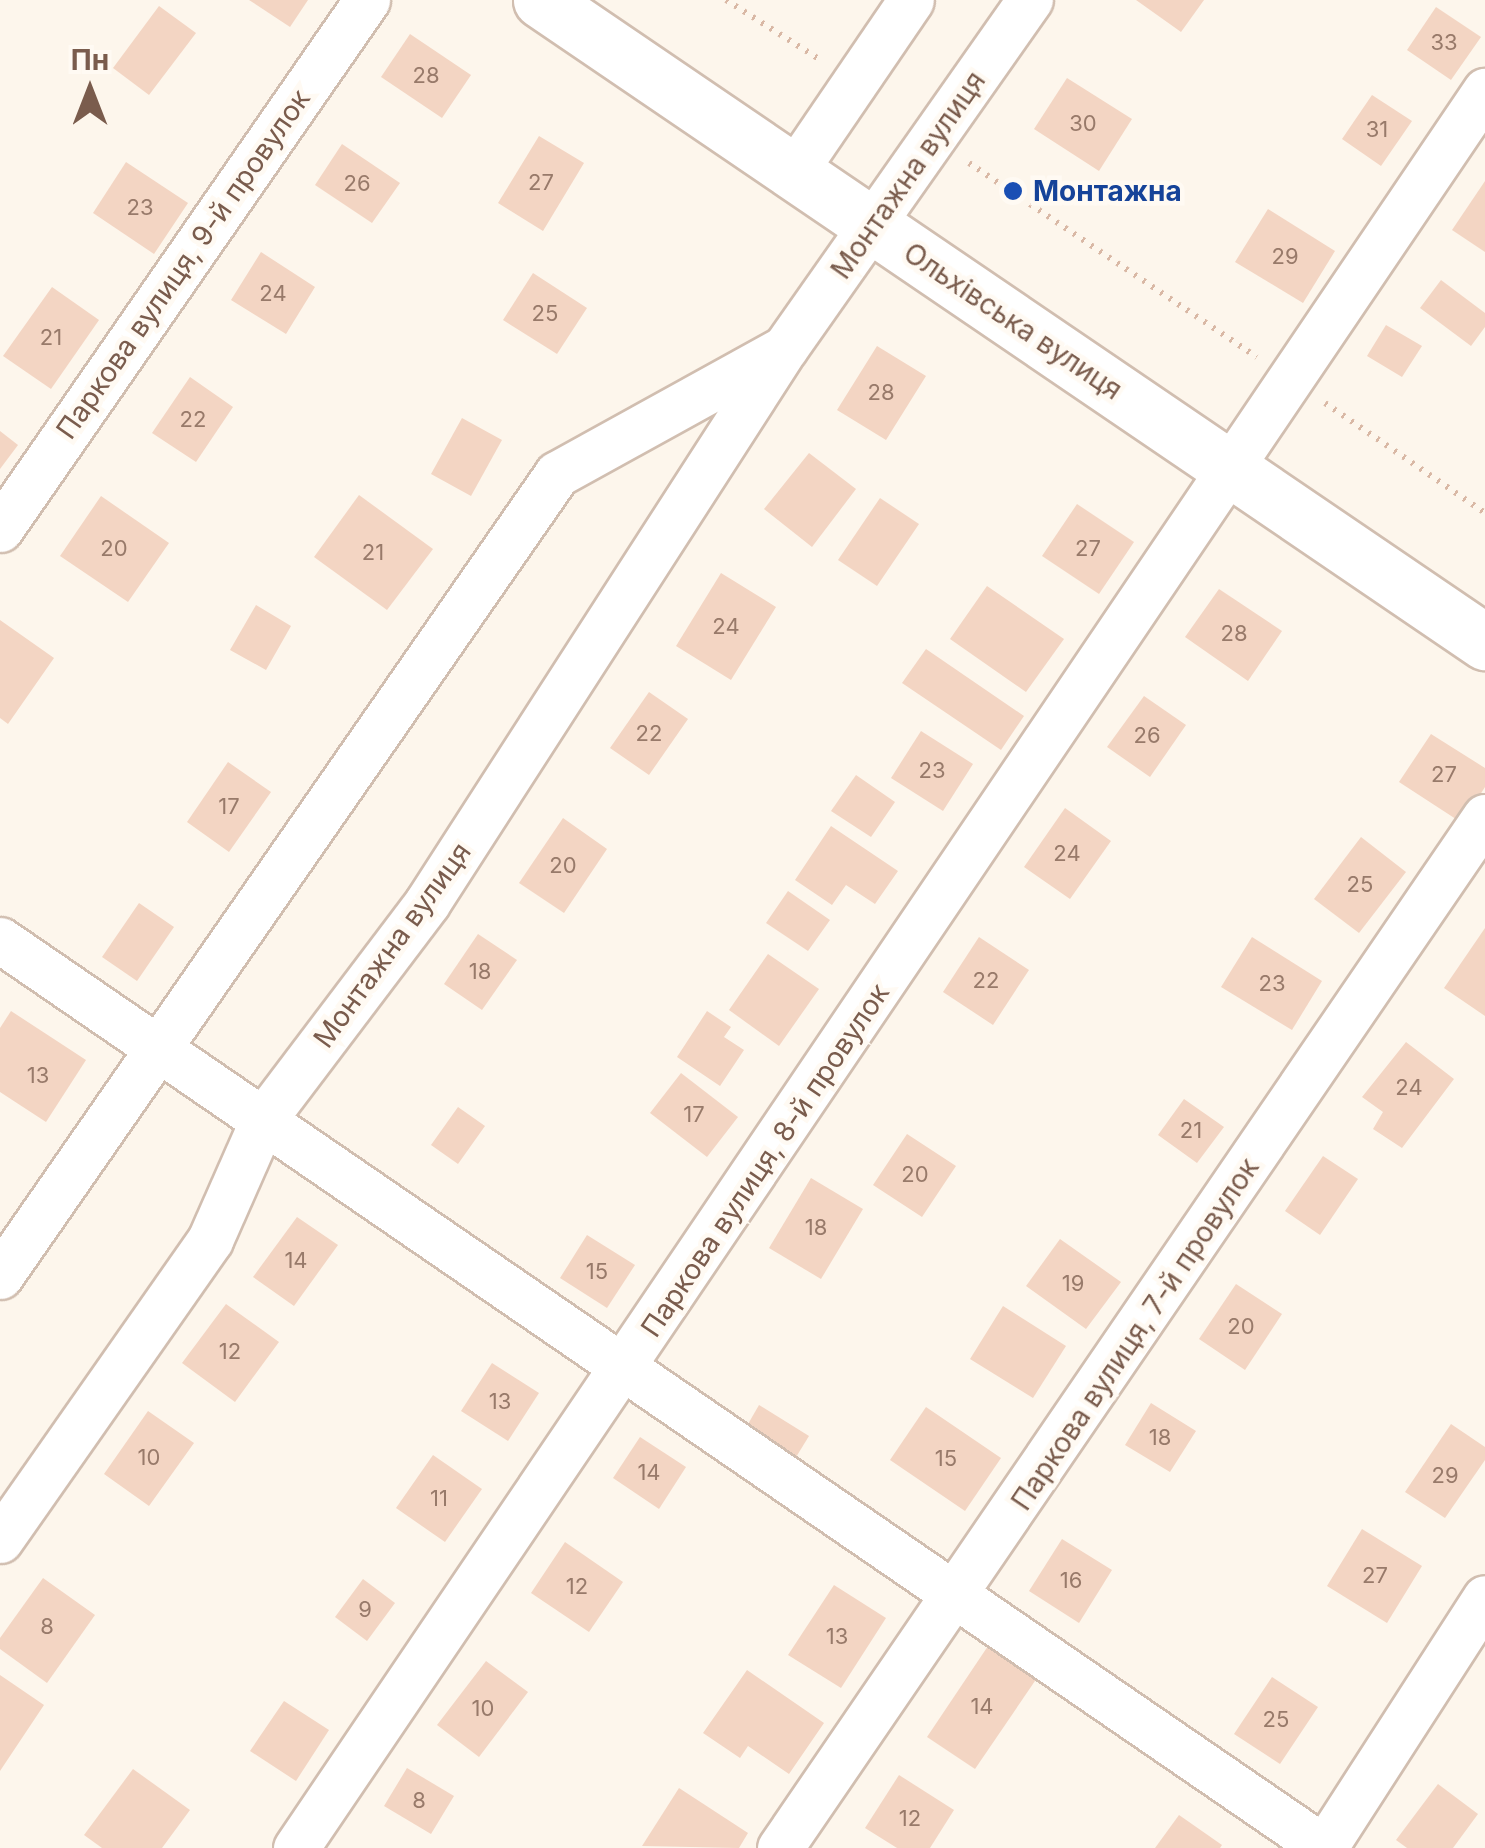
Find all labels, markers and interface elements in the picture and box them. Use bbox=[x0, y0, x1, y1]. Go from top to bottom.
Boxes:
house number: 33 bbox=[1430, 30, 1458, 56]
north arrow bbox=[40, 40, 140, 140]
text: Пн bbox=[71, 43, 109, 77]
house number: 28 bbox=[412, 63, 440, 89]
street label: Монтажна вулиця bbox=[824, 65, 992, 285]
street label: Паркова вулиця, 9-й провулок bbox=[49, 83, 317, 445]
house number: 30 bbox=[1069, 111, 1097, 137]
house number: 31 bbox=[1366, 117, 1388, 143]
house number: 27 bbox=[528, 170, 554, 196]
house number: 26 bbox=[343, 171, 371, 197]
place label: Монтажна bbox=[1033, 174, 1182, 208]
marker: Монтажна bbox=[1002, 180, 1024, 202]
house number: 23 bbox=[126, 195, 154, 221]
street label: Ольхівська вулиця bbox=[897, 235, 1129, 407]
house number: 29 bbox=[1271, 244, 1299, 270]
house number: 24 bbox=[259, 281, 287, 307]
house number: 25 bbox=[532, 301, 558, 327]
house number: 21 bbox=[40, 325, 62, 351]
house number: 28 bbox=[867, 380, 895, 406]
house number: 22 bbox=[180, 407, 206, 433]
house number: 20 bbox=[100, 536, 128, 562]
house number: 27 bbox=[1075, 536, 1101, 562]
house number: 21 bbox=[362, 540, 384, 566]
house number: 24 bbox=[712, 614, 740, 640]
house number: 28 bbox=[1220, 621, 1248, 647]
house number: 22 bbox=[636, 721, 662, 747]
house number: 26 bbox=[1133, 723, 1161, 749]
house number: 23 bbox=[918, 758, 946, 784]
house number: 27 bbox=[1431, 762, 1457, 788]
house number: 17 bbox=[218, 794, 240, 820]
street label: Монтажна вулиця bbox=[306, 836, 478, 1054]
house number: 24 bbox=[1053, 841, 1081, 867]
house number: 20 bbox=[549, 853, 577, 879]
house number: 25 bbox=[1347, 872, 1373, 898]
house number: 18 bbox=[469, 959, 491, 985]
house number: 22 bbox=[973, 968, 999, 994]
house number: 23 bbox=[1258, 971, 1286, 997]
street label: Паркова вулиця, 8-й провулок bbox=[634, 977, 896, 1343]
house number: 13 bbox=[27, 1063, 49, 1089]
house number: 24 bbox=[1395, 1075, 1423, 1101]
house number: 17 bbox=[683, 1102, 705, 1128]
house number: 21 bbox=[1180, 1118, 1202, 1144]
street label: Паркова вулиця, 7-й провулок bbox=[1004, 1152, 1266, 1516]
house number: 20 bbox=[901, 1162, 929, 1188]
house number: 18 bbox=[805, 1215, 827, 1241]
house number: 14 bbox=[284, 1248, 308, 1274]
house number: 15 bbox=[586, 1259, 608, 1285]
house number: 19 bbox=[1062, 1271, 1084, 1297]
house number: 20 bbox=[1227, 1314, 1255, 1340]
house number: 12 bbox=[219, 1339, 241, 1365]
house number: 13 bbox=[489, 1389, 511, 1415]
house number: 18 bbox=[1149, 1425, 1171, 1451]
house number: 10 bbox=[138, 1445, 160, 1471]
house number: 15 bbox=[935, 1446, 957, 1472]
house number: 14 bbox=[637, 1460, 661, 1486]
house number: 29 bbox=[1431, 1463, 1459, 1489]
house number: 11 bbox=[430, 1486, 448, 1512]
house number: 27 bbox=[1362, 1563, 1388, 1589]
house number: 16 bbox=[1060, 1568, 1082, 1594]
house number: 12 bbox=[566, 1574, 588, 1600]
house number: 9 bbox=[358, 1597, 372, 1623]
house number: 8 bbox=[40, 1614, 54, 1640]
house number: 13 bbox=[826, 1624, 848, 1650]
house number: 14 bbox=[970, 1694, 994, 1720]
house number: 10 bbox=[472, 1696, 494, 1722]
house number: 25 bbox=[1263, 1707, 1289, 1733]
house number: 8 bbox=[412, 1788, 426, 1814]
house number: 12 bbox=[899, 1806, 921, 1832]

